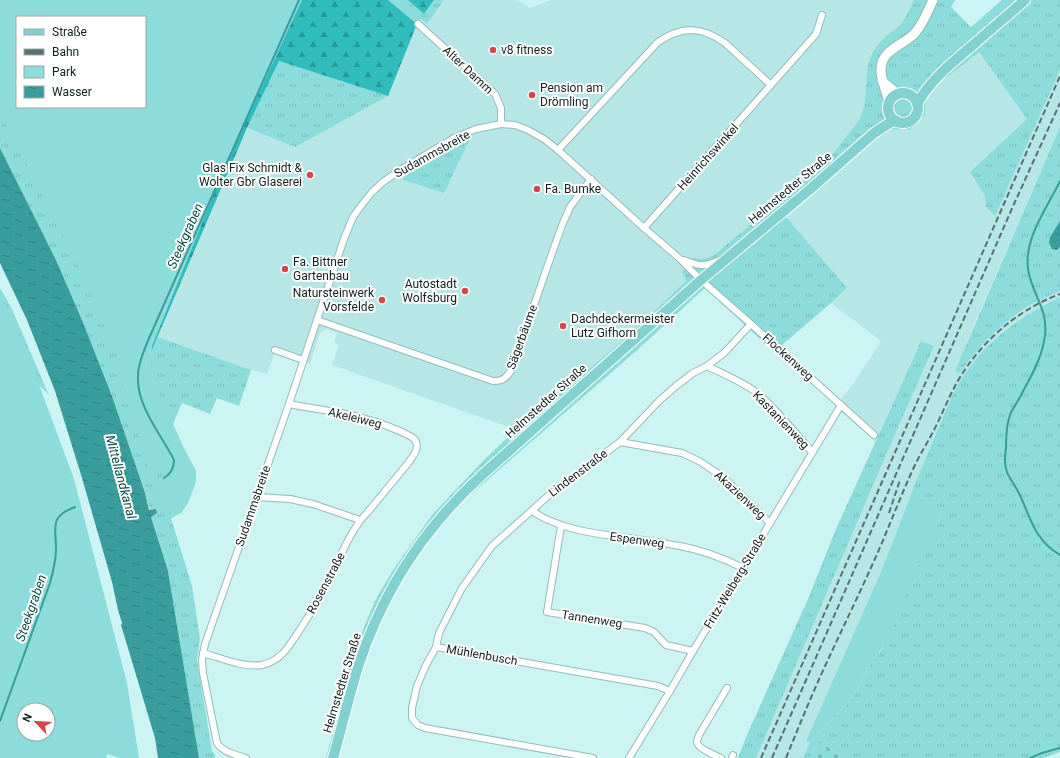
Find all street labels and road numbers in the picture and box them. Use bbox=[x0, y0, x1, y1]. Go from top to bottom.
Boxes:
street label: Alter Damm bbox=[440, 43, 496, 97]
street label: Heinrichswinkel bbox=[675, 121, 741, 193]
street label: Sudammsbreite bbox=[392, 127, 472, 181]
street label: Helmstedter Straße bbox=[746, 149, 834, 227]
street label: Sägerbäume bbox=[504, 303, 540, 371]
street label: Flockenweg bbox=[760, 330, 816, 384]
street label: Helmstedter Straße bbox=[503, 361, 589, 441]
street label: Kastanienweg bbox=[750, 388, 812, 452]
street label: Akeleiweg bbox=[327, 405, 383, 431]
street label: Lindenstraße bbox=[546, 446, 610, 500]
street label: Sudammsbreite bbox=[233, 464, 273, 548]
street label: Akazienweg bbox=[712, 468, 768, 522]
street label: Espenweg bbox=[609, 529, 665, 551]
street label: Fritz-Weiberg-Straße bbox=[701, 531, 769, 631]
street label: Rosenstraße bbox=[304, 550, 348, 616]
street label: Tannenweg bbox=[561, 607, 623, 631]
street label: Helmstedter Straße bbox=[320, 631, 364, 735]
street label: Mühlenbusch bbox=[445, 642, 519, 668]

